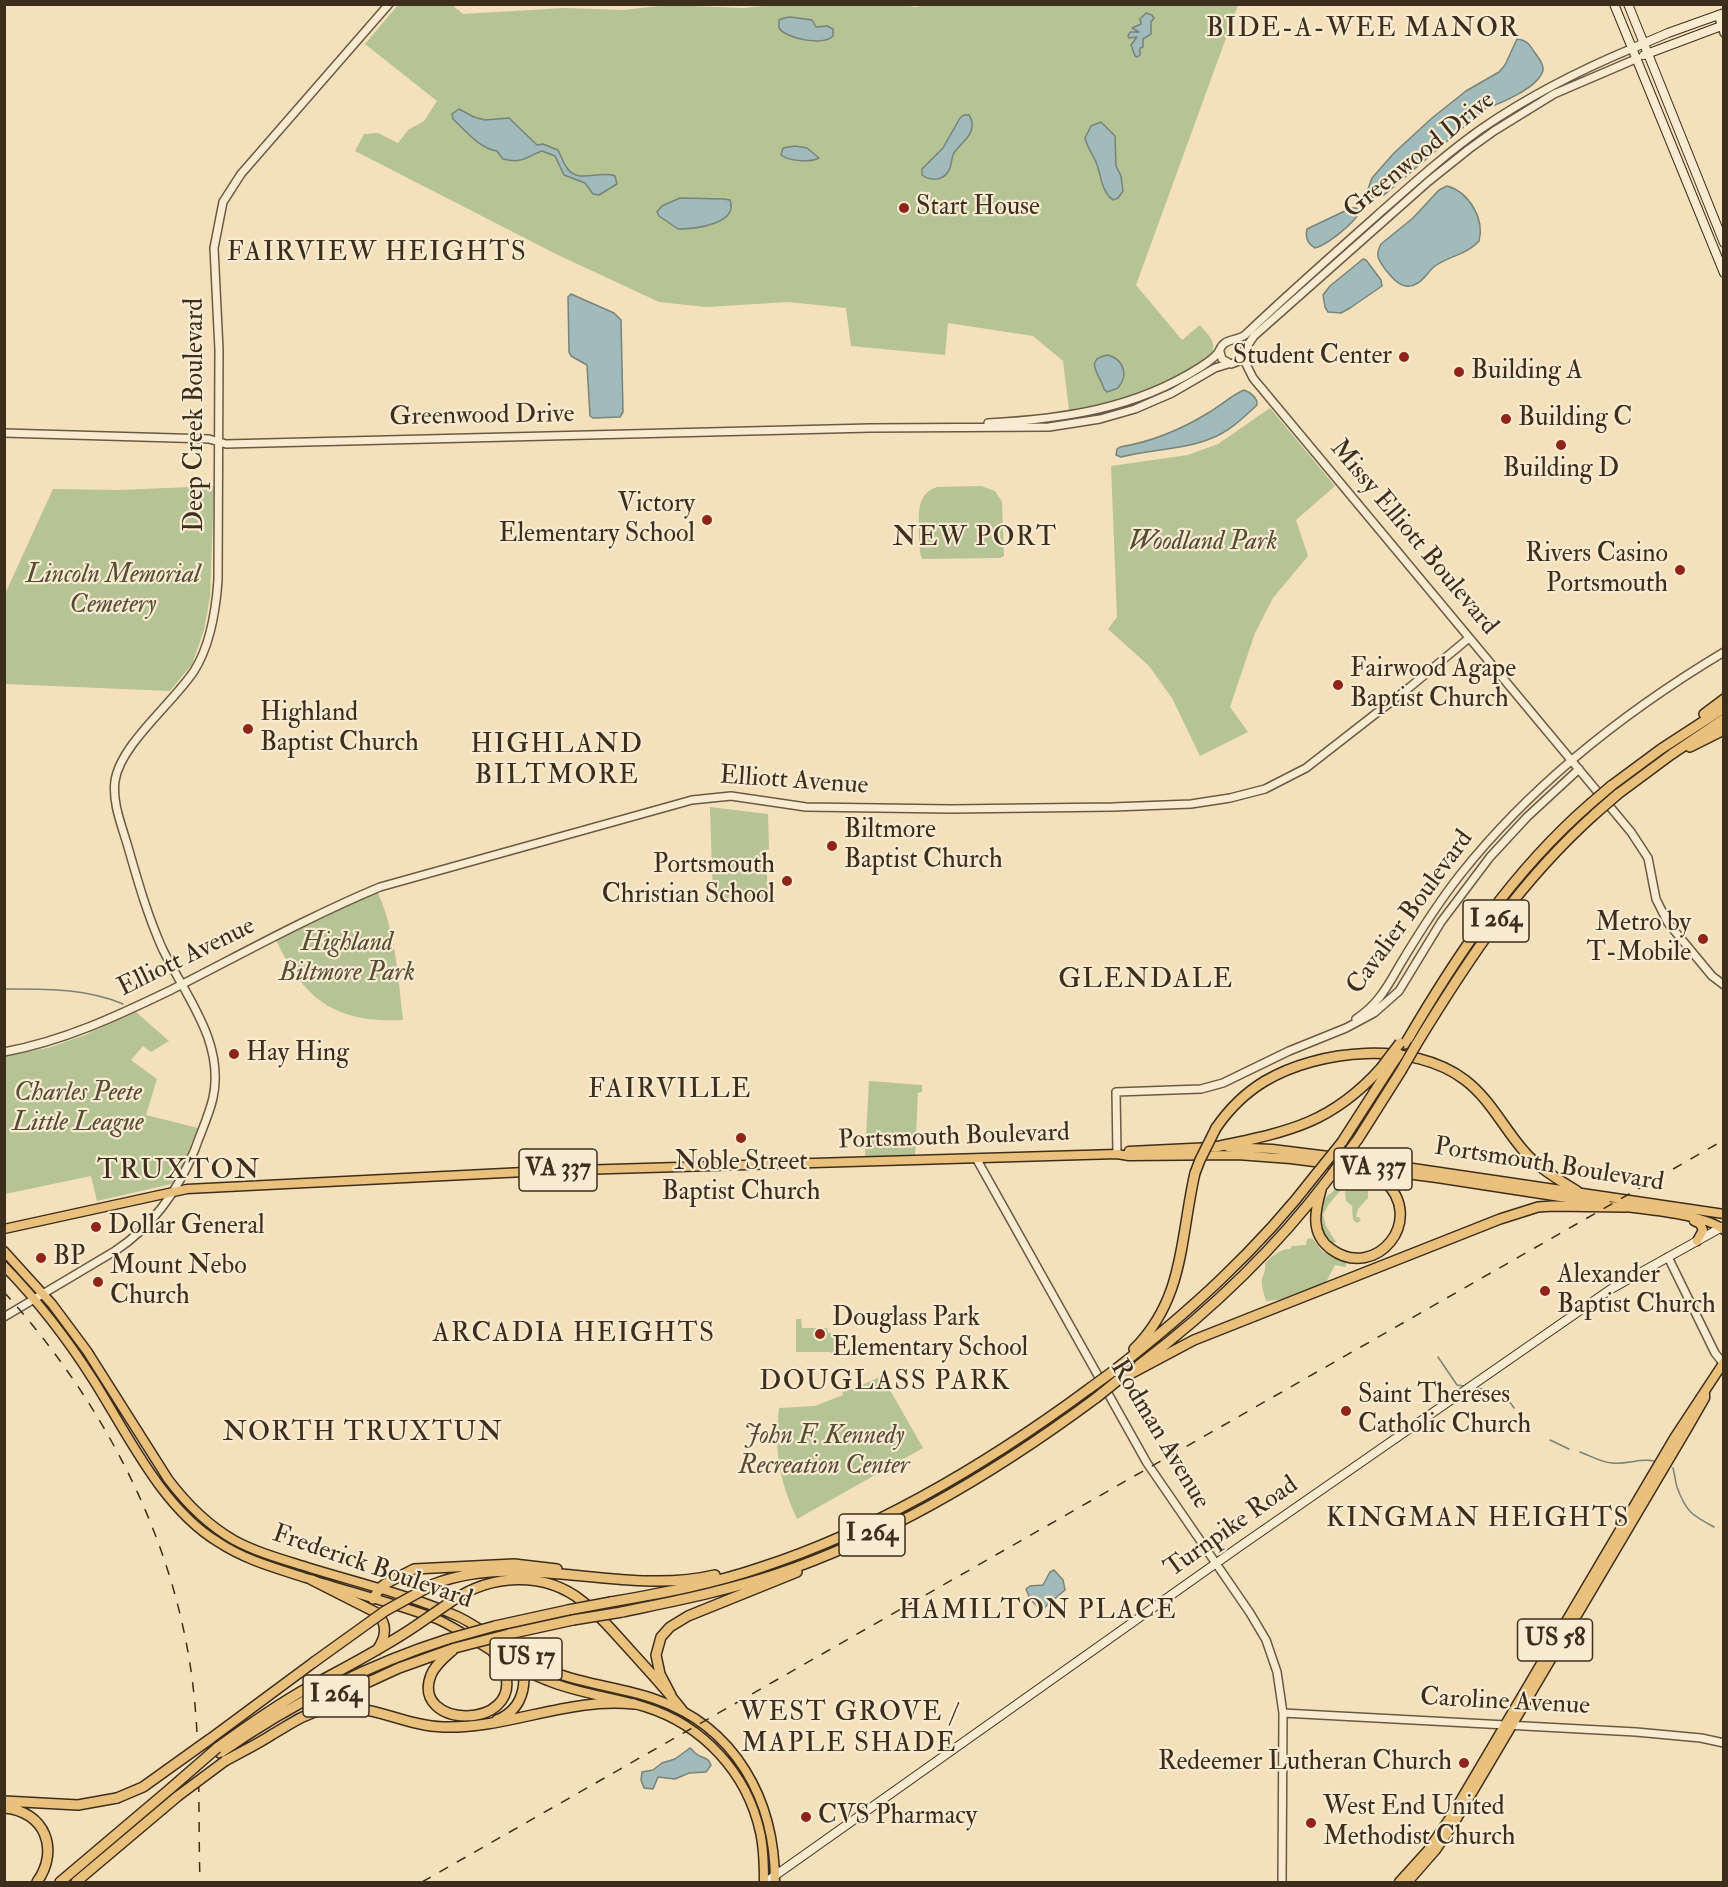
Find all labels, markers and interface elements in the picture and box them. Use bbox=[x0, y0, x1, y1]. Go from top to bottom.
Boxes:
district label: BIDE-A-WEE MANOR bbox=[1206, 14, 1520, 46]
street label: Greenwood Drive bbox=[1338, 86, 1502, 226]
place label: Start House bbox=[916, 192, 1040, 224]
marker: Start House bbox=[897, 201, 911, 215]
district label: FAIRVIEW HEIGHTS bbox=[227, 238, 527, 270]
street label: Deep Creek Boulevard bbox=[180, 298, 212, 532]
place label: Student Center bbox=[1233, 341, 1392, 373]
marker: Student Center bbox=[1397, 350, 1411, 364]
place label: Building A bbox=[1471, 356, 1583, 388]
marker: Building A bbox=[1452, 365, 1466, 379]
street label: Greenwood Drive bbox=[389, 400, 575, 434]
place label: Building C bbox=[1518, 403, 1632, 435]
marker: Building C bbox=[1499, 412, 1513, 426]
street label: Missy Elliott Boulevard bbox=[1322, 434, 1504, 642]
marker: Building D bbox=[1554, 438, 1568, 452]
place label: Building D bbox=[1503, 454, 1619, 486]
place label: Victory Elementary School bbox=[499, 489, 695, 550]
marker: Victory Elementary School bbox=[700, 513, 714, 527]
district label: NEW PORT bbox=[893, 523, 1057, 555]
park label: Woodland Park bbox=[1129, 527, 1277, 559]
place label: Rivers Casino Portsmouth bbox=[1525, 539, 1668, 600]
park label: Lincoln Memorial Cemetery bbox=[26, 560, 200, 622]
marker: Rivers Casino Portsmouth bbox=[1673, 563, 1687, 577]
place label: Fairwood Agape Baptist Church bbox=[1350, 654, 1516, 716]
marker: Fairwood Agape Baptist Church bbox=[1331, 678, 1345, 692]
place label: Highland Baptist Church bbox=[260, 698, 419, 760]
marker: Highland Baptist Church bbox=[241, 722, 255, 736]
district label: HIGHLAND BILTMORE bbox=[470, 730, 644, 793]
street label: Elliott Avenue bbox=[719, 761, 869, 803]
place label: Biltmore Baptist Church bbox=[844, 815, 1003, 876]
street label: Cavalier Boulevard bbox=[1341, 825, 1481, 1001]
marker: Biltmore Baptist Church bbox=[825, 839, 839, 853]
place label: Portsmouth Christian School bbox=[602, 850, 775, 912]
marker: Portsmouth Christian School bbox=[780, 874, 794, 888]
road number: I 264 bbox=[1463, 900, 1529, 942]
place label: Metro by T-Mobile bbox=[1587, 908, 1691, 970]
street label: Elliott Avenue bbox=[113, 911, 261, 1005]
park label: Highland Biltmore Park bbox=[279, 928, 415, 990]
marker: Metro by T-Mobile bbox=[1696, 932, 1710, 946]
district label: GLENDALE bbox=[1058, 965, 1234, 997]
place label: Hay Hing bbox=[246, 1038, 349, 1070]
marker: Hay Hing bbox=[227, 1047, 241, 1061]
district label: FAIRVILLE bbox=[588, 1075, 752, 1107]
park label: Charles Peete Little League bbox=[12, 1078, 144, 1140]
street label: Portsmouth Boulevard bbox=[837, 1118, 1071, 1158]
marker: Noble Street Baptist Church bbox=[734, 1131, 748, 1145]
street label: Portsmouth Boulevard bbox=[1432, 1132, 1666, 1200]
place label: Noble Street Baptist Church bbox=[662, 1147, 820, 1208]
road number: VA 337 bbox=[1334, 1148, 1412, 1190]
road number: VA 337 bbox=[519, 1149, 597, 1191]
district label: TRUXTON bbox=[97, 1155, 261, 1189]
place label: Dollar General bbox=[108, 1211, 265, 1243]
marker: Dollar General bbox=[89, 1220, 103, 1234]
place label: BP bbox=[53, 1242, 85, 1274]
marker: BP bbox=[34, 1251, 48, 1265]
place label: Mount Nebo Church bbox=[110, 1251, 247, 1312]
place label: Alexander Baptist Church bbox=[1557, 1260, 1716, 1322]
marker: Mount Nebo Church bbox=[91, 1275, 105, 1289]
marker: Alexander Baptist Church bbox=[1538, 1284, 1552, 1298]
place label: Douglass Park Elementary School bbox=[832, 1303, 1028, 1364]
district label: ARCADIA HEIGHTS bbox=[432, 1319, 716, 1351]
marker: Douglass Park Elementary School bbox=[813, 1327, 827, 1341]
street label: Rodman Avenue bbox=[1102, 1355, 1216, 1515]
district label: DOUGLASS PARK bbox=[759, 1367, 1011, 1399]
place label: Saint Thereses Catholic Church bbox=[1358, 1380, 1531, 1442]
marker: Saint Thereses Catholic Church bbox=[1339, 1404, 1353, 1418]
district label: NORTH TRUXTUN bbox=[223, 1418, 503, 1450]
park label: John F. Kennedy Recreation Center bbox=[738, 1421, 910, 1482]
street label: Turnpike Road bbox=[1159, 1471, 1305, 1585]
district label: KINGMAN HEIGHTS bbox=[1326, 1504, 1630, 1536]
road number: I 264 bbox=[839, 1514, 905, 1556]
street label: Frederick Boulevard bbox=[268, 1519, 476, 1617]
district label: HAMILTON PLACE bbox=[899, 1596, 1177, 1628]
road number: US 58 bbox=[1518, 1619, 1592, 1661]
road number: US 17 bbox=[490, 1638, 562, 1680]
road number: I 264 bbox=[303, 1675, 369, 1717]
street label: Caroline Avenue bbox=[1419, 1683, 1591, 1723]
district label: WEST GROVE / MAPLE SHADE bbox=[739, 1698, 959, 1761]
place label: Redeemer Lutheran Church bbox=[1158, 1747, 1452, 1779]
marker: Redeemer Lutheran Church bbox=[1457, 1756, 1471, 1770]
place label: West End United Methodist Church bbox=[1323, 1792, 1515, 1853]
place label: CVS Pharmacy bbox=[818, 1801, 977, 1833]
marker: CVS Pharmacy bbox=[799, 1810, 813, 1824]
marker: West End United Methodist Church bbox=[1304, 1816, 1318, 1830]

